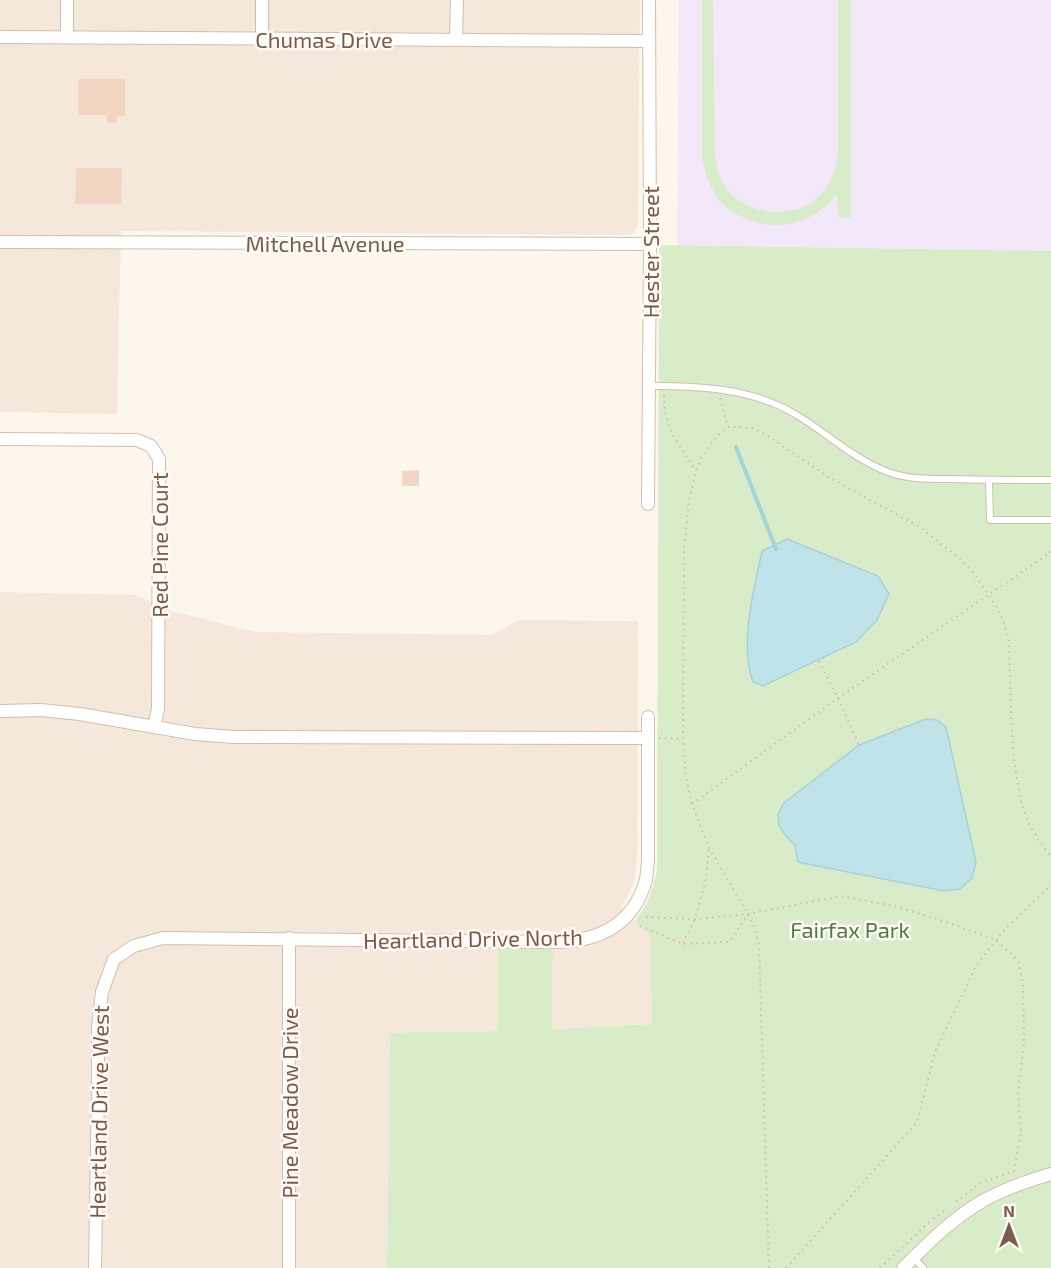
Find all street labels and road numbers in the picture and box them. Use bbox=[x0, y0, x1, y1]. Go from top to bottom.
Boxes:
street label: Chumas Drive bbox=[255, 26, 393, 52]
street label: Hester Street bbox=[637, 186, 663, 318]
street label: Mitchell Avenue bbox=[245, 230, 405, 256]
street label: Red Pine Court bbox=[146, 472, 172, 618]
street label: Heartland Drive North bbox=[363, 923, 583, 953]
street label: Heartland Drive West bbox=[83, 1005, 113, 1219]
street label: Pine Meadow Drive bbox=[276, 1008, 302, 1198]

